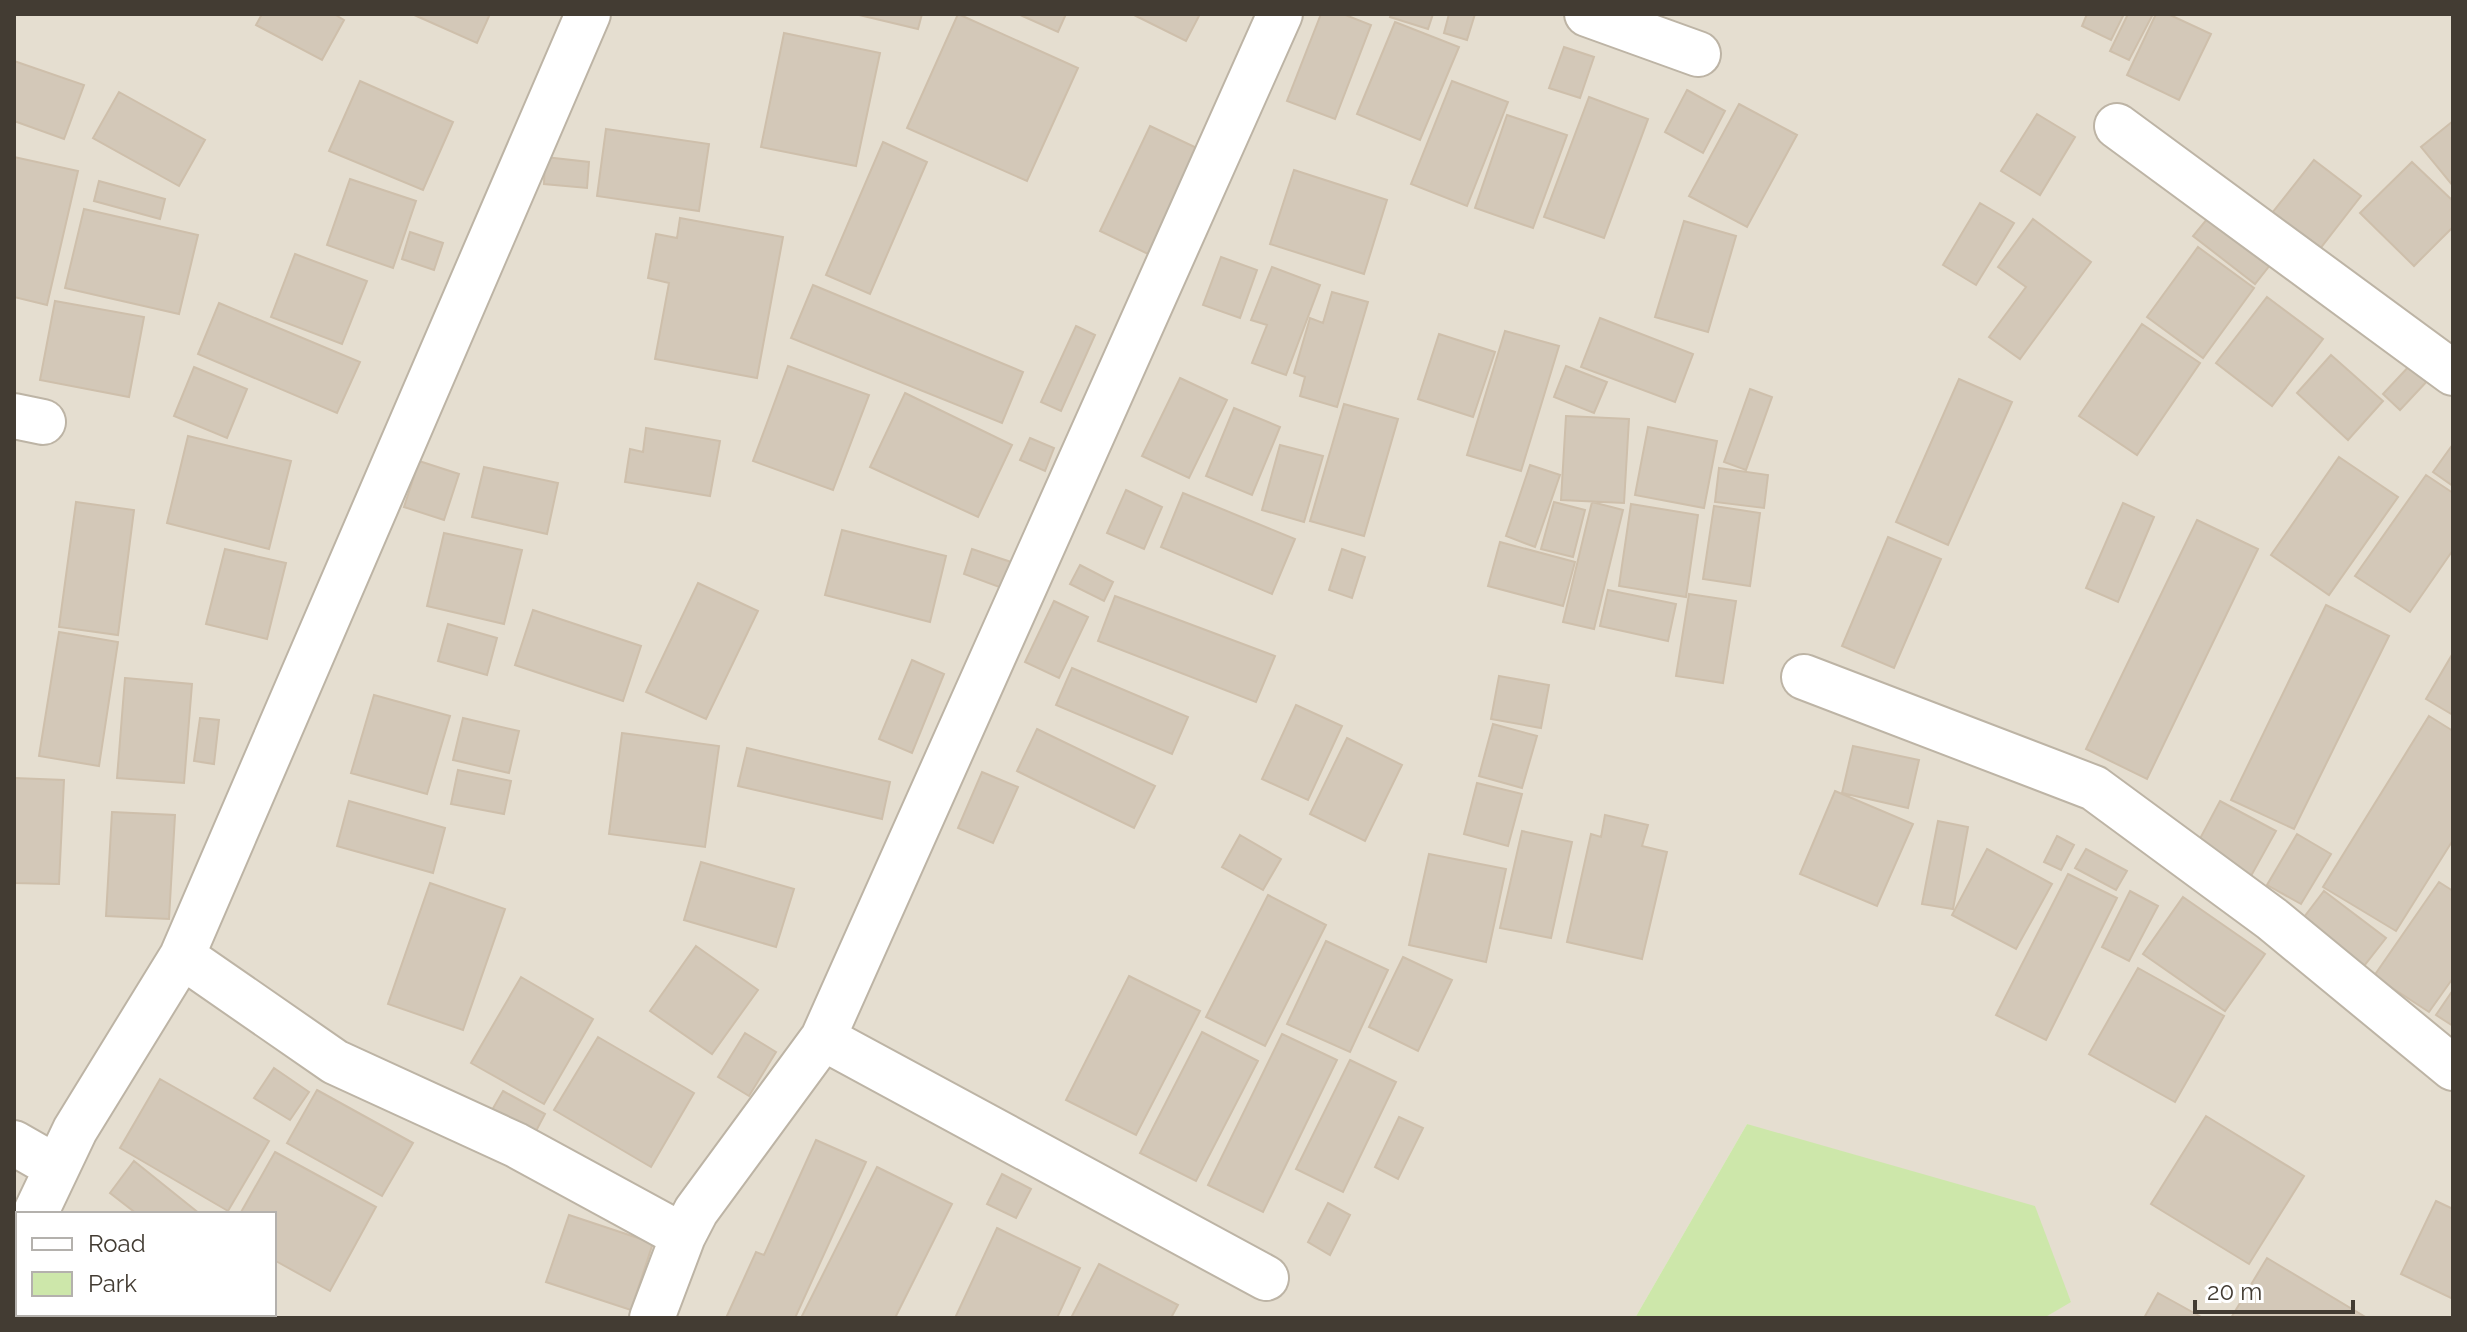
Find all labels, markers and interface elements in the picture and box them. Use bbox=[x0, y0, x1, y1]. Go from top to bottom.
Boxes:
legend bbox=[16, 1212, 276, 1316]
text: Road bbox=[88, 1229, 146, 1258]
scale bar bbox=[2195, 1264, 2353, 1314]
text: Park bbox=[88, 1269, 137, 1298]
text: 20 m bbox=[2207, 1277, 2262, 1306]

